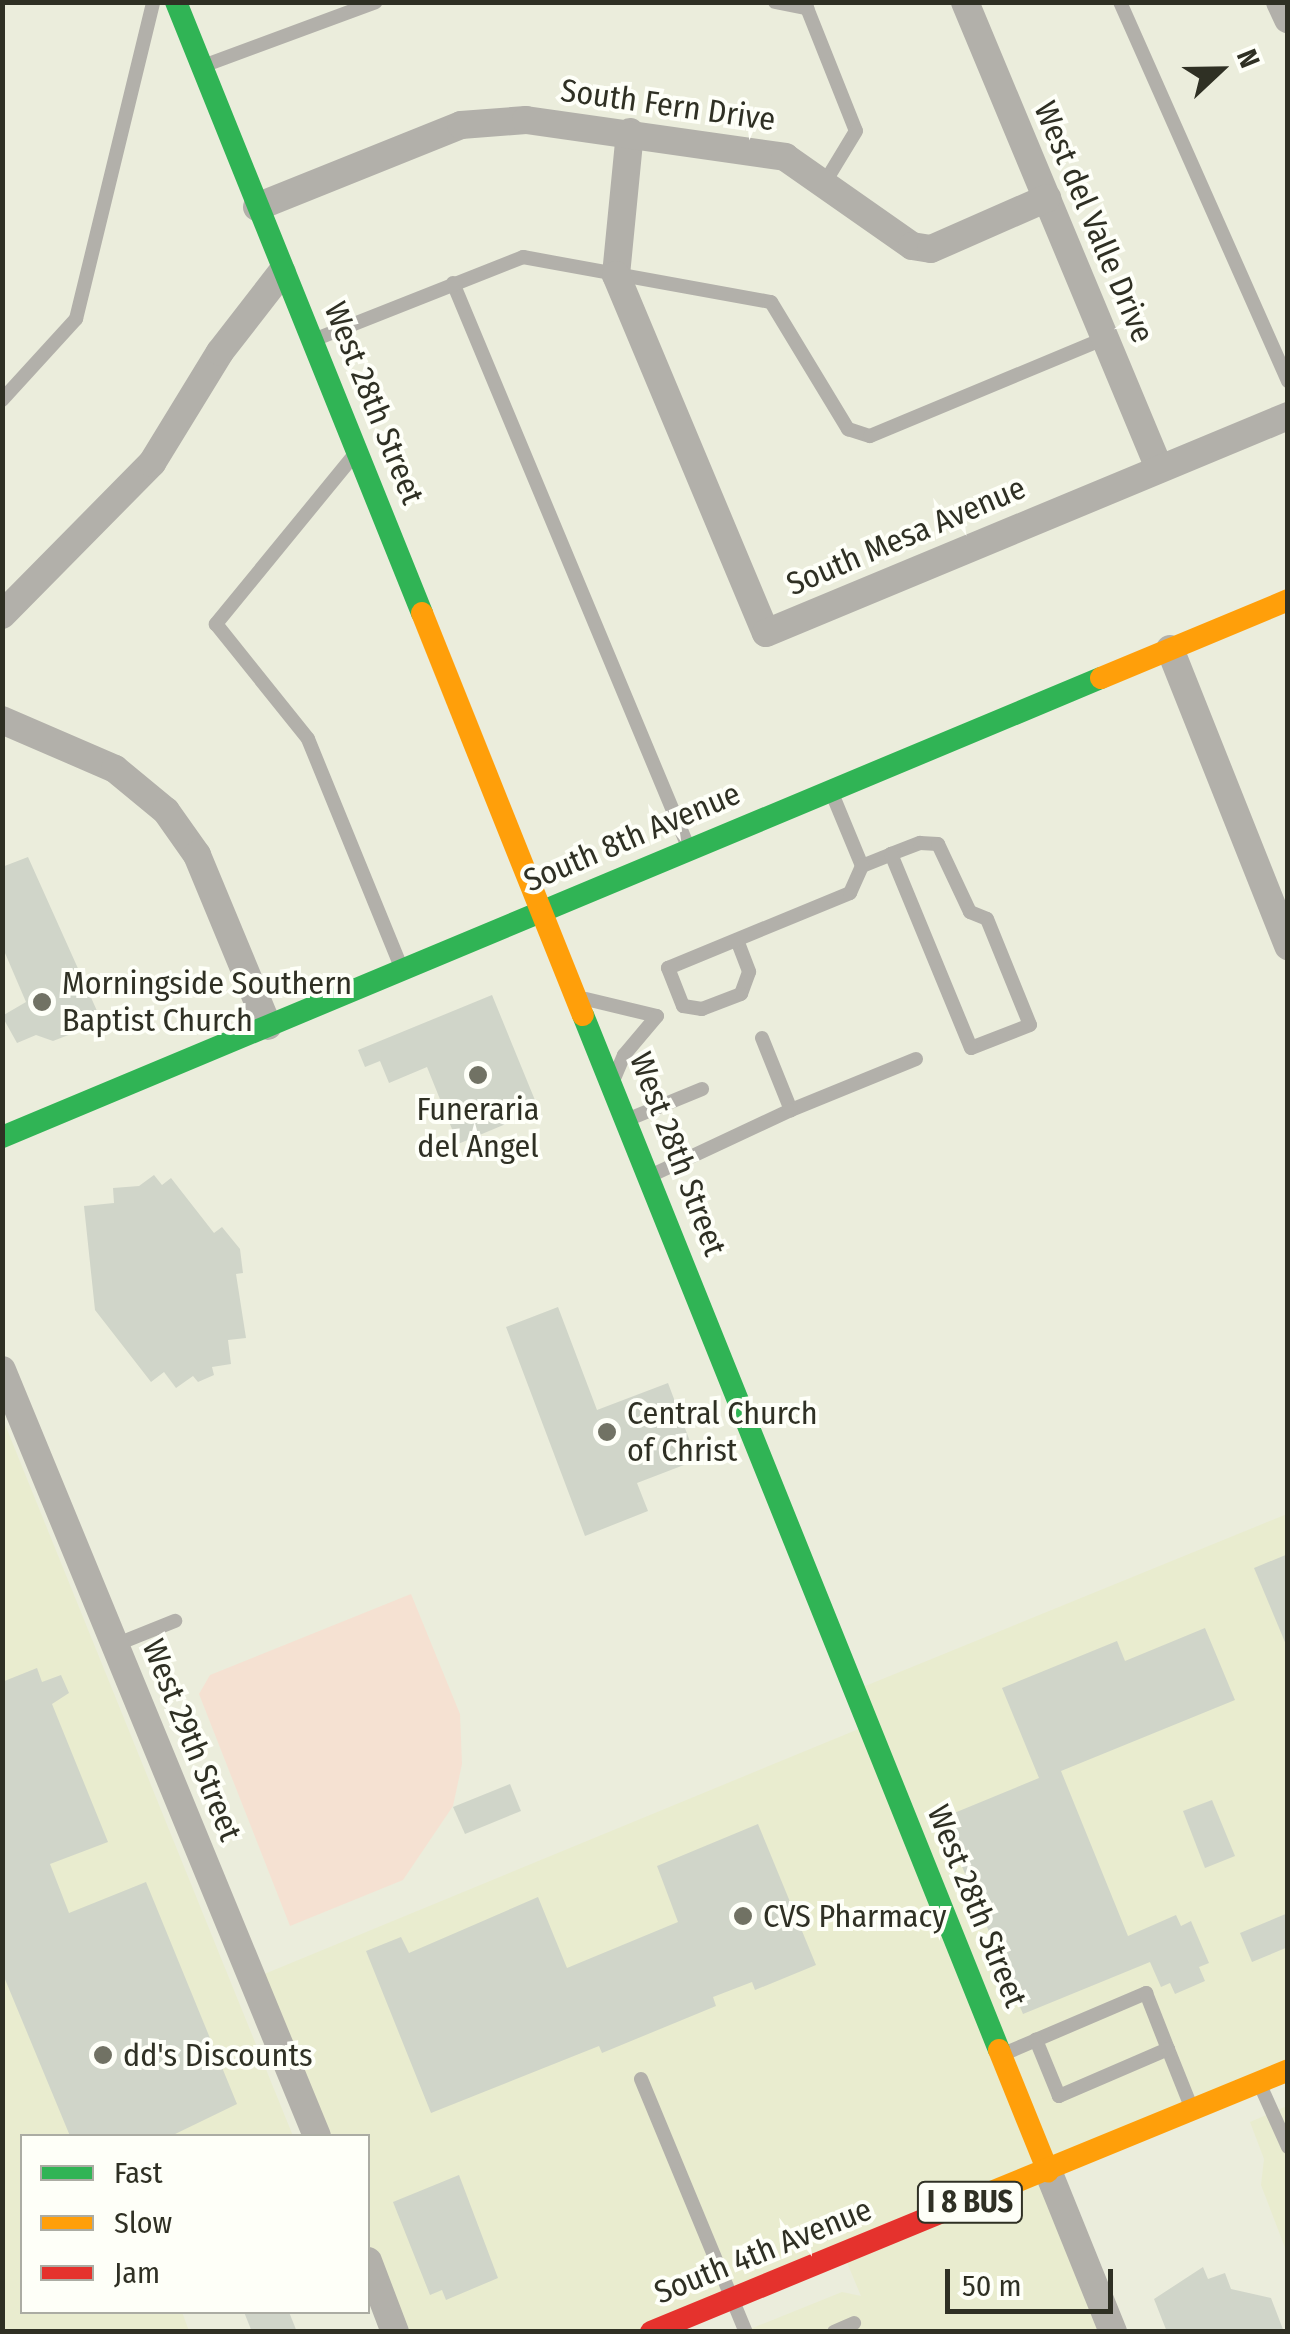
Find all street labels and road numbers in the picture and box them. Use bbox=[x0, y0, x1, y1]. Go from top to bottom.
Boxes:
street label: South Fern Drive bbox=[558, 71, 778, 139]
street label: West del Valle Drive bbox=[1026, 96, 1162, 348]
street label: West 28th Street bbox=[316, 296, 432, 510]
street label: South Mesa Avenue bbox=[781, 468, 1031, 604]
street label: South 8th Avenue bbox=[518, 774, 746, 900]
street label: West 28th Street bbox=[622, 1047, 734, 1261]
street label: West 29th Street bbox=[134, 1634, 250, 1846]
street label: West 28th Street bbox=[919, 1799, 1035, 2013]
road number: I 8 BUS bbox=[915, 2177, 1025, 2227]
street label: South 4th Avenue bbox=[649, 2190, 877, 2312]

